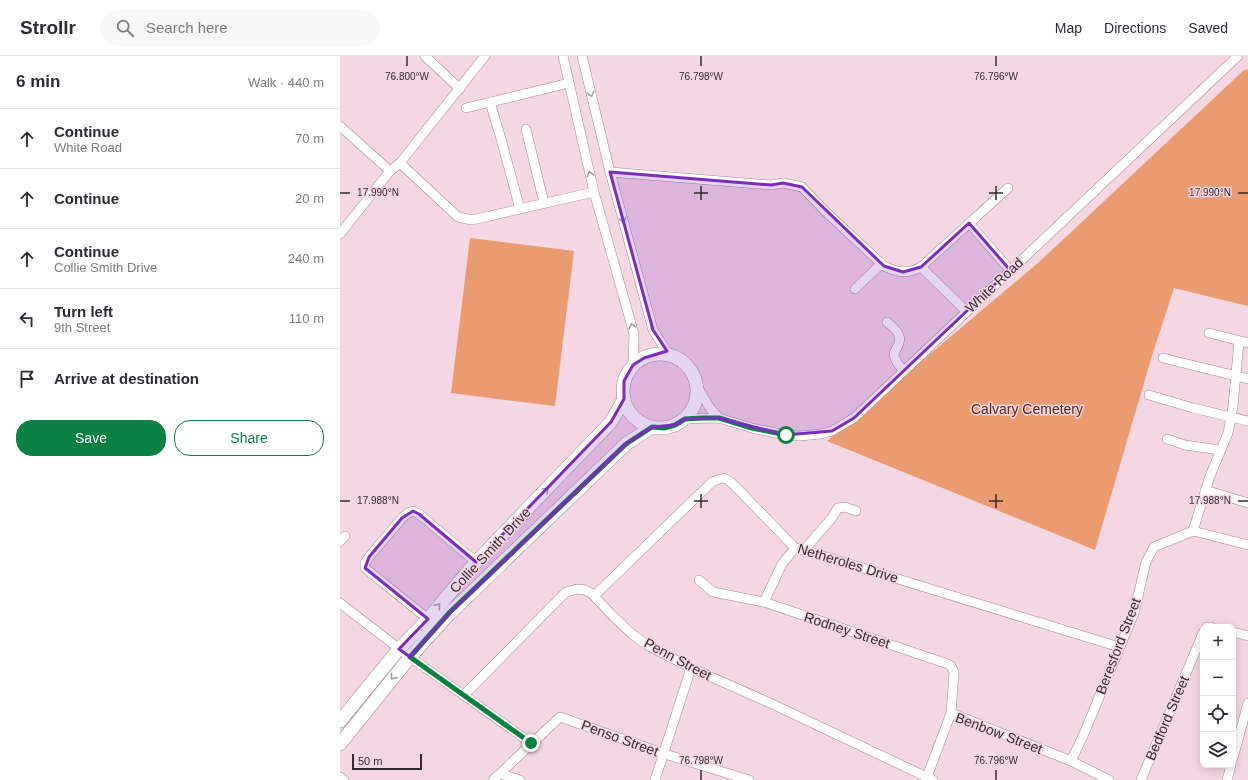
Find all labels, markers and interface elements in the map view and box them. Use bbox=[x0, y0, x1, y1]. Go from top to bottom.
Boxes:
search box bbox=[100, 10, 380, 46]
text: Strollr bbox=[20, 17, 76, 38]
icon: search bbox=[114, 17, 136, 39]
text: Search here bbox=[146, 19, 228, 36]
text: Map bbox=[1055, 20, 1082, 36]
text: Directions bbox=[1104, 20, 1166, 36]
text: Saved bbox=[1188, 20, 1228, 36]
text: 76.800°W bbox=[385, 71, 430, 82]
text: 76.798°W bbox=[679, 71, 724, 82]
text: 76.796°W bbox=[974, 71, 1019, 82]
text: 6 min bbox=[16, 72, 60, 91]
text: Walk · 440 m bbox=[248, 75, 324, 90]
one-way arrow bbox=[586, 91, 594, 97]
text: Continue bbox=[54, 123, 119, 140]
icon: ahead bbox=[16, 128, 38, 150]
text: 70 m bbox=[295, 131, 324, 146]
text: White Road bbox=[54, 140, 122, 155]
one-way arrow bbox=[587, 171, 595, 177]
text: 17.990°N bbox=[357, 187, 399, 198]
text: 17.990°N bbox=[1189, 187, 1231, 198]
icon: ahead bbox=[16, 188, 38, 210]
text: Continue bbox=[54, 190, 119, 207]
text: 20 m bbox=[295, 191, 324, 206]
one-way arrow bbox=[618, 216, 627, 223]
text: Continue bbox=[54, 243, 119, 260]
icon: ahead bbox=[16, 248, 38, 270]
text: 240 m bbox=[288, 251, 324, 266]
street label: White Road bbox=[962, 254, 1026, 316]
text: Collie Smith Drive bbox=[54, 260, 157, 275]
text: Turn left bbox=[54, 303, 113, 320]
icon: left bbox=[16, 308, 38, 330]
text: 110 m bbox=[289, 311, 324, 326]
text: 9th Street bbox=[54, 320, 110, 335]
one-way arrow bbox=[628, 323, 637, 330]
icon: arrive bbox=[16, 368, 38, 390]
text: Arrive at destination bbox=[54, 370, 199, 387]
park label: Calvary Cemetery bbox=[971, 401, 1083, 417]
button: Save bbox=[16, 420, 166, 456]
button: Share bbox=[174, 420, 324, 456]
route start bbox=[777, 426, 795, 444]
one-way arrow bbox=[541, 487, 549, 495]
text: 17.988°N bbox=[357, 495, 399, 506]
text: 17.988°N bbox=[1189, 495, 1231, 506]
street label: Collie Smith Drive bbox=[446, 504, 534, 596]
street label: Netheroles Drive bbox=[796, 540, 900, 586]
street label: Beresford Street bbox=[1092, 595, 1144, 696]
one-way arrow bbox=[434, 603, 441, 611]
street label: Rodney Street bbox=[802, 609, 892, 651]
map controls bbox=[1200, 624, 1236, 768]
button: + bbox=[1200, 624, 1236, 660]
street label: Penn Street bbox=[642, 635, 714, 683]
button: − bbox=[1200, 660, 1236, 696]
one-way arrow bbox=[391, 673, 398, 680]
street label: Bedford Street bbox=[1142, 673, 1192, 763]
button: locate bbox=[1200, 696, 1236, 732]
street label: Benbow Street bbox=[953, 709, 1045, 757]
street label: Penso Street bbox=[579, 717, 661, 759]
button: layers bbox=[1200, 732, 1236, 768]
route end bbox=[522, 734, 540, 752]
scale bar bbox=[352, 752, 422, 771]
text: 50 m bbox=[358, 755, 382, 767]
text: 76.798°W bbox=[679, 755, 724, 766]
text: 76.796°W bbox=[974, 755, 1019, 766]

